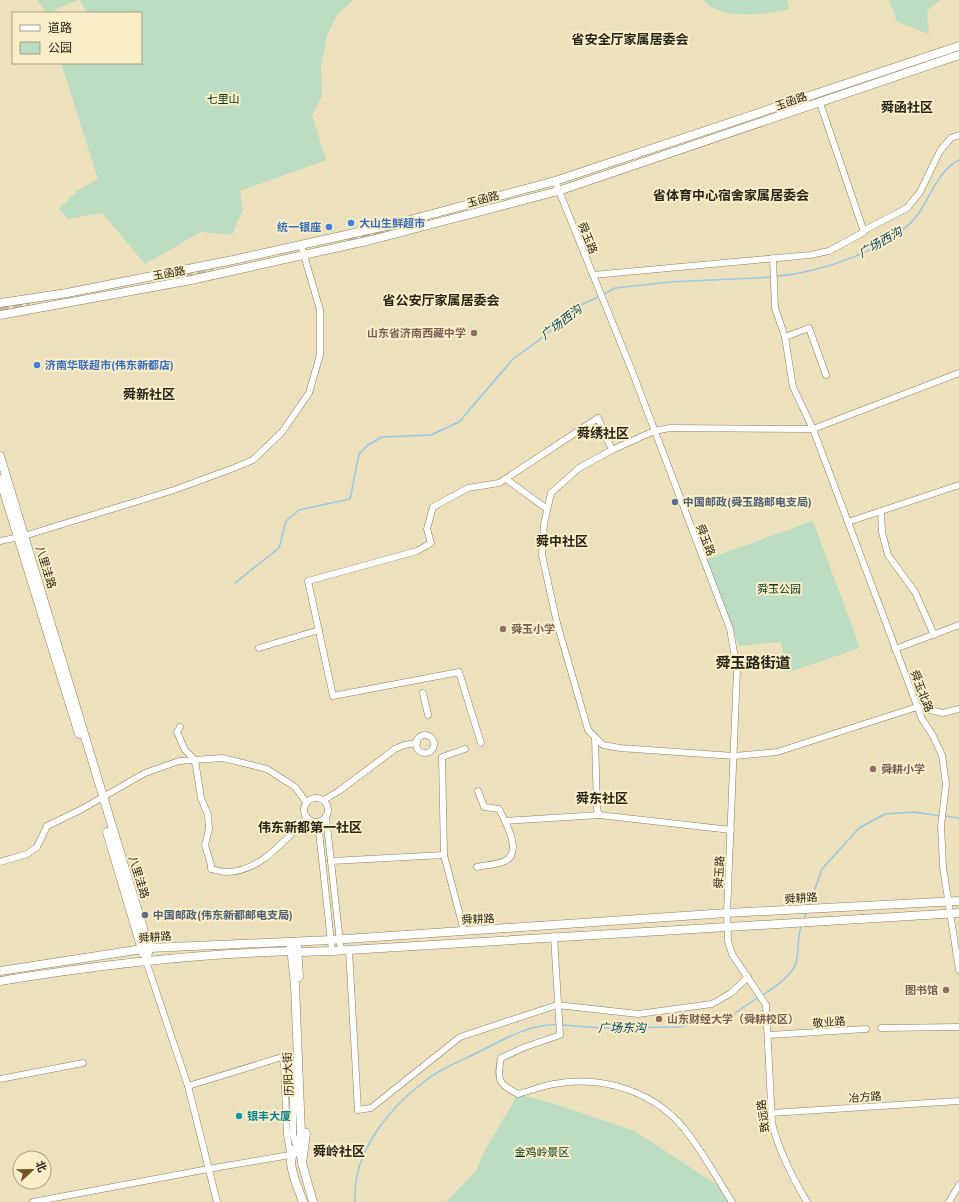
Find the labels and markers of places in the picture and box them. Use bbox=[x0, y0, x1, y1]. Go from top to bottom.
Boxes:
place label: 大山生鲜超市 bbox=[359, 216, 425, 230]
marker: 大山生鲜超市 bbox=[346, 218, 356, 228]
place label: 统一银座 bbox=[277, 220, 321, 234]
marker: 统一银座 bbox=[324, 222, 334, 232]
place label: 山东省济南西藏中学 bbox=[367, 326, 466, 340]
marker: 山东省济南西藏中学 bbox=[469, 328, 479, 338]
place label: 济南华联超市(伟东新都店) bbox=[45, 358, 174, 372]
marker: 济南华联超市(伟东新都店) bbox=[32, 360, 42, 370]
place label: 中国邮政(舜玉路邮电支局) bbox=[683, 495, 812, 509]
marker: 中国邮政(舜玉路邮电支局) bbox=[670, 497, 680, 507]
place label: 舜玉小学 bbox=[511, 622, 555, 636]
marker: 舜玉小学 bbox=[498, 624, 508, 634]
place label: 舜耕小学 bbox=[881, 762, 925, 776]
marker: 舜耕小学 bbox=[868, 764, 878, 774]
place label: 中国邮政(伟东新都邮电支局) bbox=[153, 908, 293, 922]
marker: 中国邮政(伟东新都邮电支局) bbox=[140, 910, 150, 920]
place label: 图书馆 bbox=[905, 983, 938, 997]
marker: 图书馆 bbox=[941, 985, 951, 995]
place label: 山东财经大学（舜耕校区） bbox=[667, 1012, 799, 1026]
marker: 山东财经大学（舜耕校区） bbox=[654, 1014, 664, 1024]
place label: 银丰大厦 bbox=[247, 1109, 291, 1123]
marker: 银丰大厦 bbox=[234, 1111, 244, 1121]

